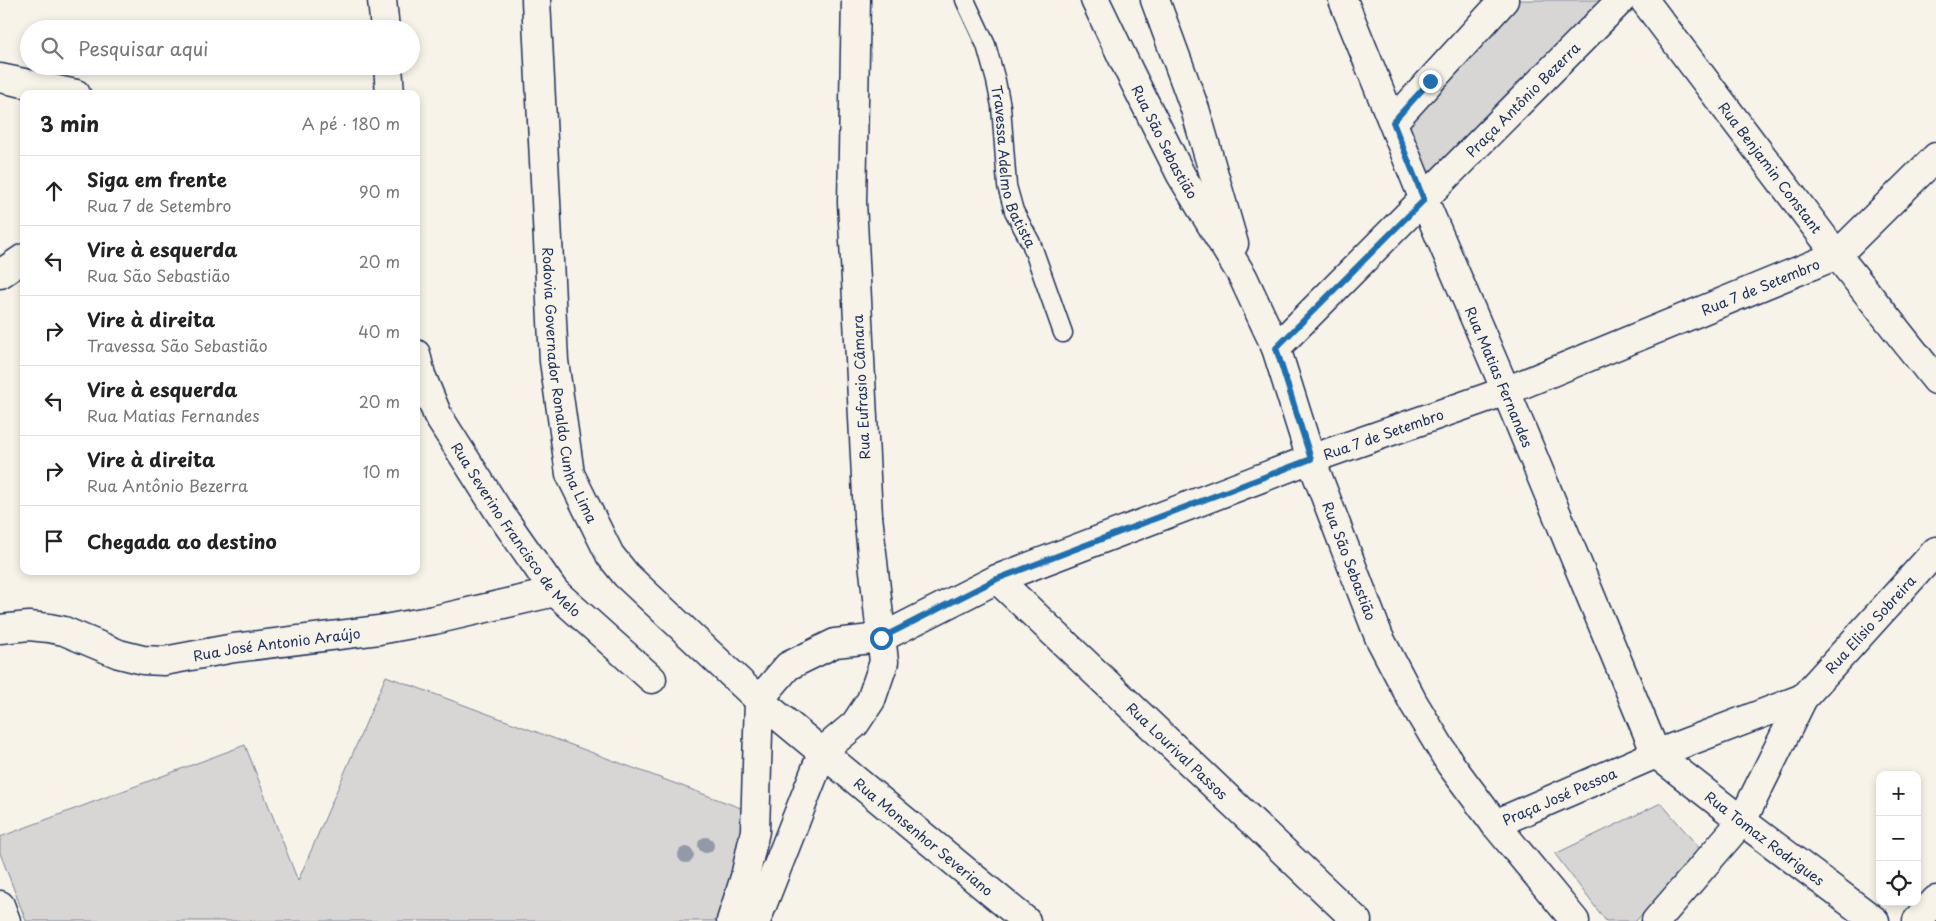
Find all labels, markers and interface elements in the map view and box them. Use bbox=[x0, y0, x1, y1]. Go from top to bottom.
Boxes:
search box bbox=[20, 20, 420, 75]
icon: search bbox=[38, 34, 66, 62]
text: Pesquisar aqui bbox=[78, 34, 208, 62]
street label: Praça Antônio Bezerra bbox=[1461, 37, 1584, 162]
route end bbox=[1419, 70, 1442, 93]
street label: Rua São Sebastião bbox=[1127, 81, 1203, 203]
street label: Travessa Adelmo Batista bbox=[987, 83, 1042, 251]
street label: Rua Benjamin Constant bbox=[1714, 97, 1828, 238]
text: 3 min bbox=[40, 107, 99, 139]
text: A pé · 180 m bbox=[302, 111, 400, 135]
text: Siga em frente bbox=[87, 165, 227, 193]
icon: ahead bbox=[40, 177, 68, 205]
text: 90 m bbox=[359, 179, 400, 203]
text: Rua 7 de Setembro bbox=[87, 193, 231, 217]
text: Vire à esquerda bbox=[87, 235, 238, 263]
street label: Rodovia Governador Ronaldo Cunha Lima bbox=[538, 246, 603, 526]
icon: left bbox=[40, 247, 68, 275]
text: 20 m bbox=[359, 249, 400, 273]
street label: Rua 7 de Setembro bbox=[1698, 253, 1823, 320]
text: Rua São Sebastião bbox=[87, 263, 230, 287]
street label: Rua Matias Fernandes bbox=[1460, 303, 1539, 450]
text: Vire à direita bbox=[87, 305, 215, 333]
street label: Rua Eufrasio Câmara bbox=[847, 314, 875, 460]
icon: right bbox=[40, 317, 68, 345]
text: 40 m bbox=[358, 319, 400, 343]
text: Travessa São Sebastião bbox=[87, 333, 268, 357]
text: Vire à esquerda bbox=[87, 375, 238, 403]
icon: left bbox=[40, 387, 68, 415]
text: 20 m bbox=[359, 389, 400, 413]
text: Rua Matias Fernandes bbox=[87, 403, 260, 427]
street label: Rua 7 de Setembro bbox=[1320, 403, 1447, 465]
street label: Rua Severino Francisco de Melo bbox=[447, 438, 586, 621]
text: Vire à direita bbox=[87, 445, 215, 473]
icon: right bbox=[40, 457, 68, 485]
text: 10 m bbox=[363, 459, 400, 483]
text: Rua Antônio Bezerra bbox=[87, 473, 248, 497]
street label: Rua São Sebastião bbox=[1318, 498, 1382, 623]
icon: arrive bbox=[40, 527, 68, 555]
text: Chegada ao destino bbox=[87, 527, 277, 555]
street label: Rua Elisio Sobreira bbox=[1820, 570, 1921, 678]
street label: Rua José Antonio Araújo bbox=[191, 622, 362, 666]
route start bbox=[870, 627, 893, 650]
street label: Rua Lourival Passos bbox=[1122, 697, 1233, 804]
street label: Praça José Pessoa bbox=[1499, 762, 1620, 830]
map controls bbox=[1876, 771, 1921, 906]
button: + bbox=[1876, 771, 1921, 816]
street label: Rua Monsenhor Severiano bbox=[850, 772, 998, 901]
street label: Rua Tomaz Rodrigues bbox=[1701, 786, 1829, 890]
button: − bbox=[1876, 816, 1921, 861]
button: locate bbox=[1876, 861, 1921, 906]

